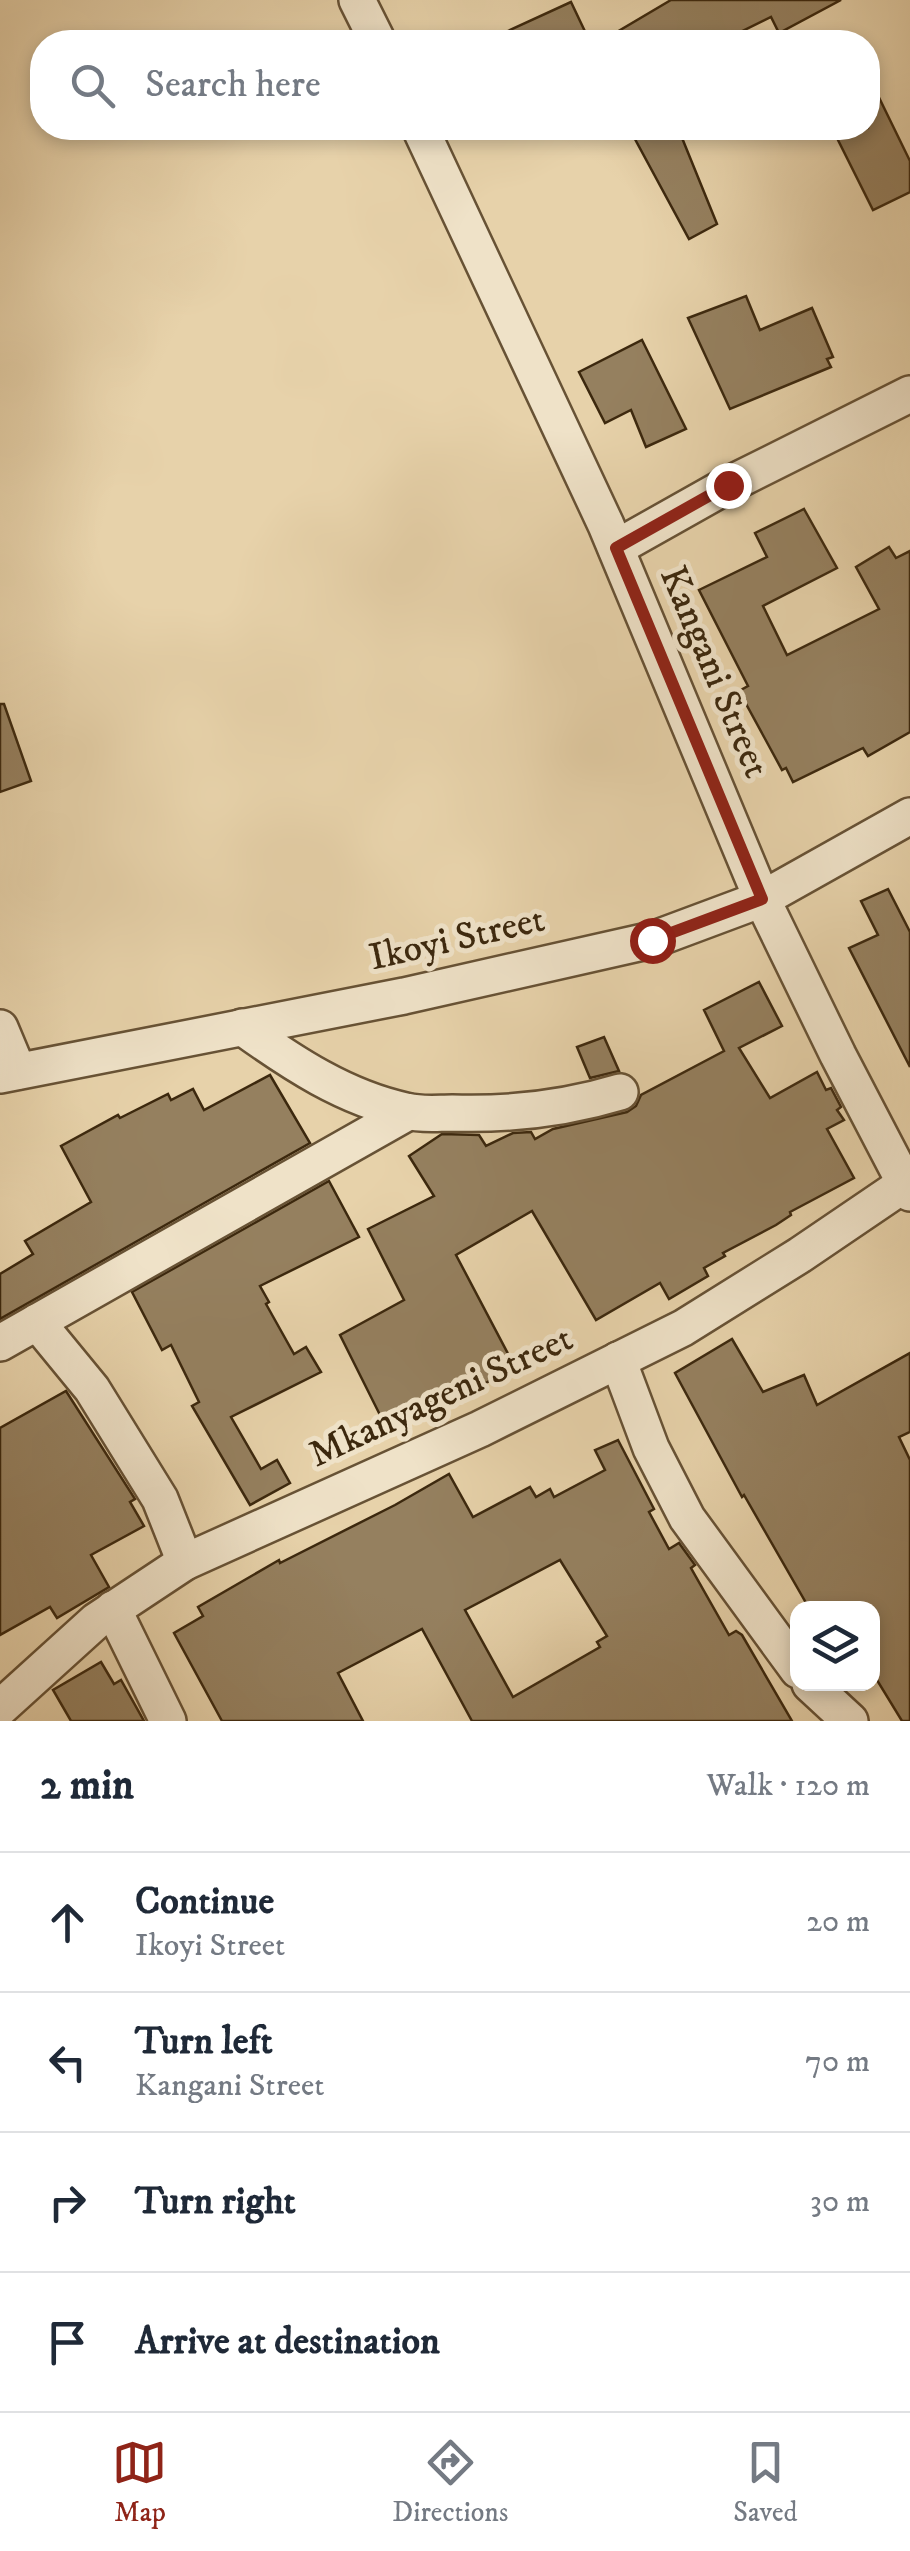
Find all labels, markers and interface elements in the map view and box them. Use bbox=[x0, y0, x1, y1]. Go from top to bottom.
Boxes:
search box bbox=[30, 30, 880, 140]
icon: search bbox=[65, 58, 120, 113]
text: Search here bbox=[145, 61, 321, 109]
route end bbox=[706, 463, 752, 509]
street label: Kangani Street bbox=[648, 559, 780, 785]
street label: Ikoyi Street bbox=[365, 896, 549, 982]
route start bbox=[630, 918, 676, 964]
street label: Mkanyageni Street bbox=[302, 1315, 580, 1479]
map controls bbox=[790, 1601, 880, 1691]
button: layers bbox=[790, 1601, 880, 1691]
text: 2 min bbox=[40, 1760, 134, 1812]
text: Walk · 120 m bbox=[707, 1766, 870, 1806]
text: Continue bbox=[135, 1878, 274, 1926]
icon: ahead bbox=[40, 1895, 95, 1950]
text: 20 m bbox=[806, 1902, 870, 1942]
text: Ikoyi Street bbox=[135, 1926, 285, 1966]
text: Turn left bbox=[135, 2018, 273, 2066]
icon: left bbox=[40, 2035, 95, 2090]
text: 70 m bbox=[805, 2042, 870, 2082]
text: Kangani Street bbox=[135, 2066, 324, 2106]
icon: right bbox=[40, 2175, 95, 2230]
text: Turn right bbox=[135, 2178, 296, 2226]
text: 30 m bbox=[810, 2182, 870, 2222]
icon: arrive bbox=[40, 2315, 95, 2370]
text: Arrive at destination bbox=[135, 2318, 440, 2366]
tab: Map bbox=[112, 2435, 167, 2530]
tab: Directions bbox=[392, 2435, 508, 2530]
tab: Saved bbox=[733, 2435, 798, 2530]

